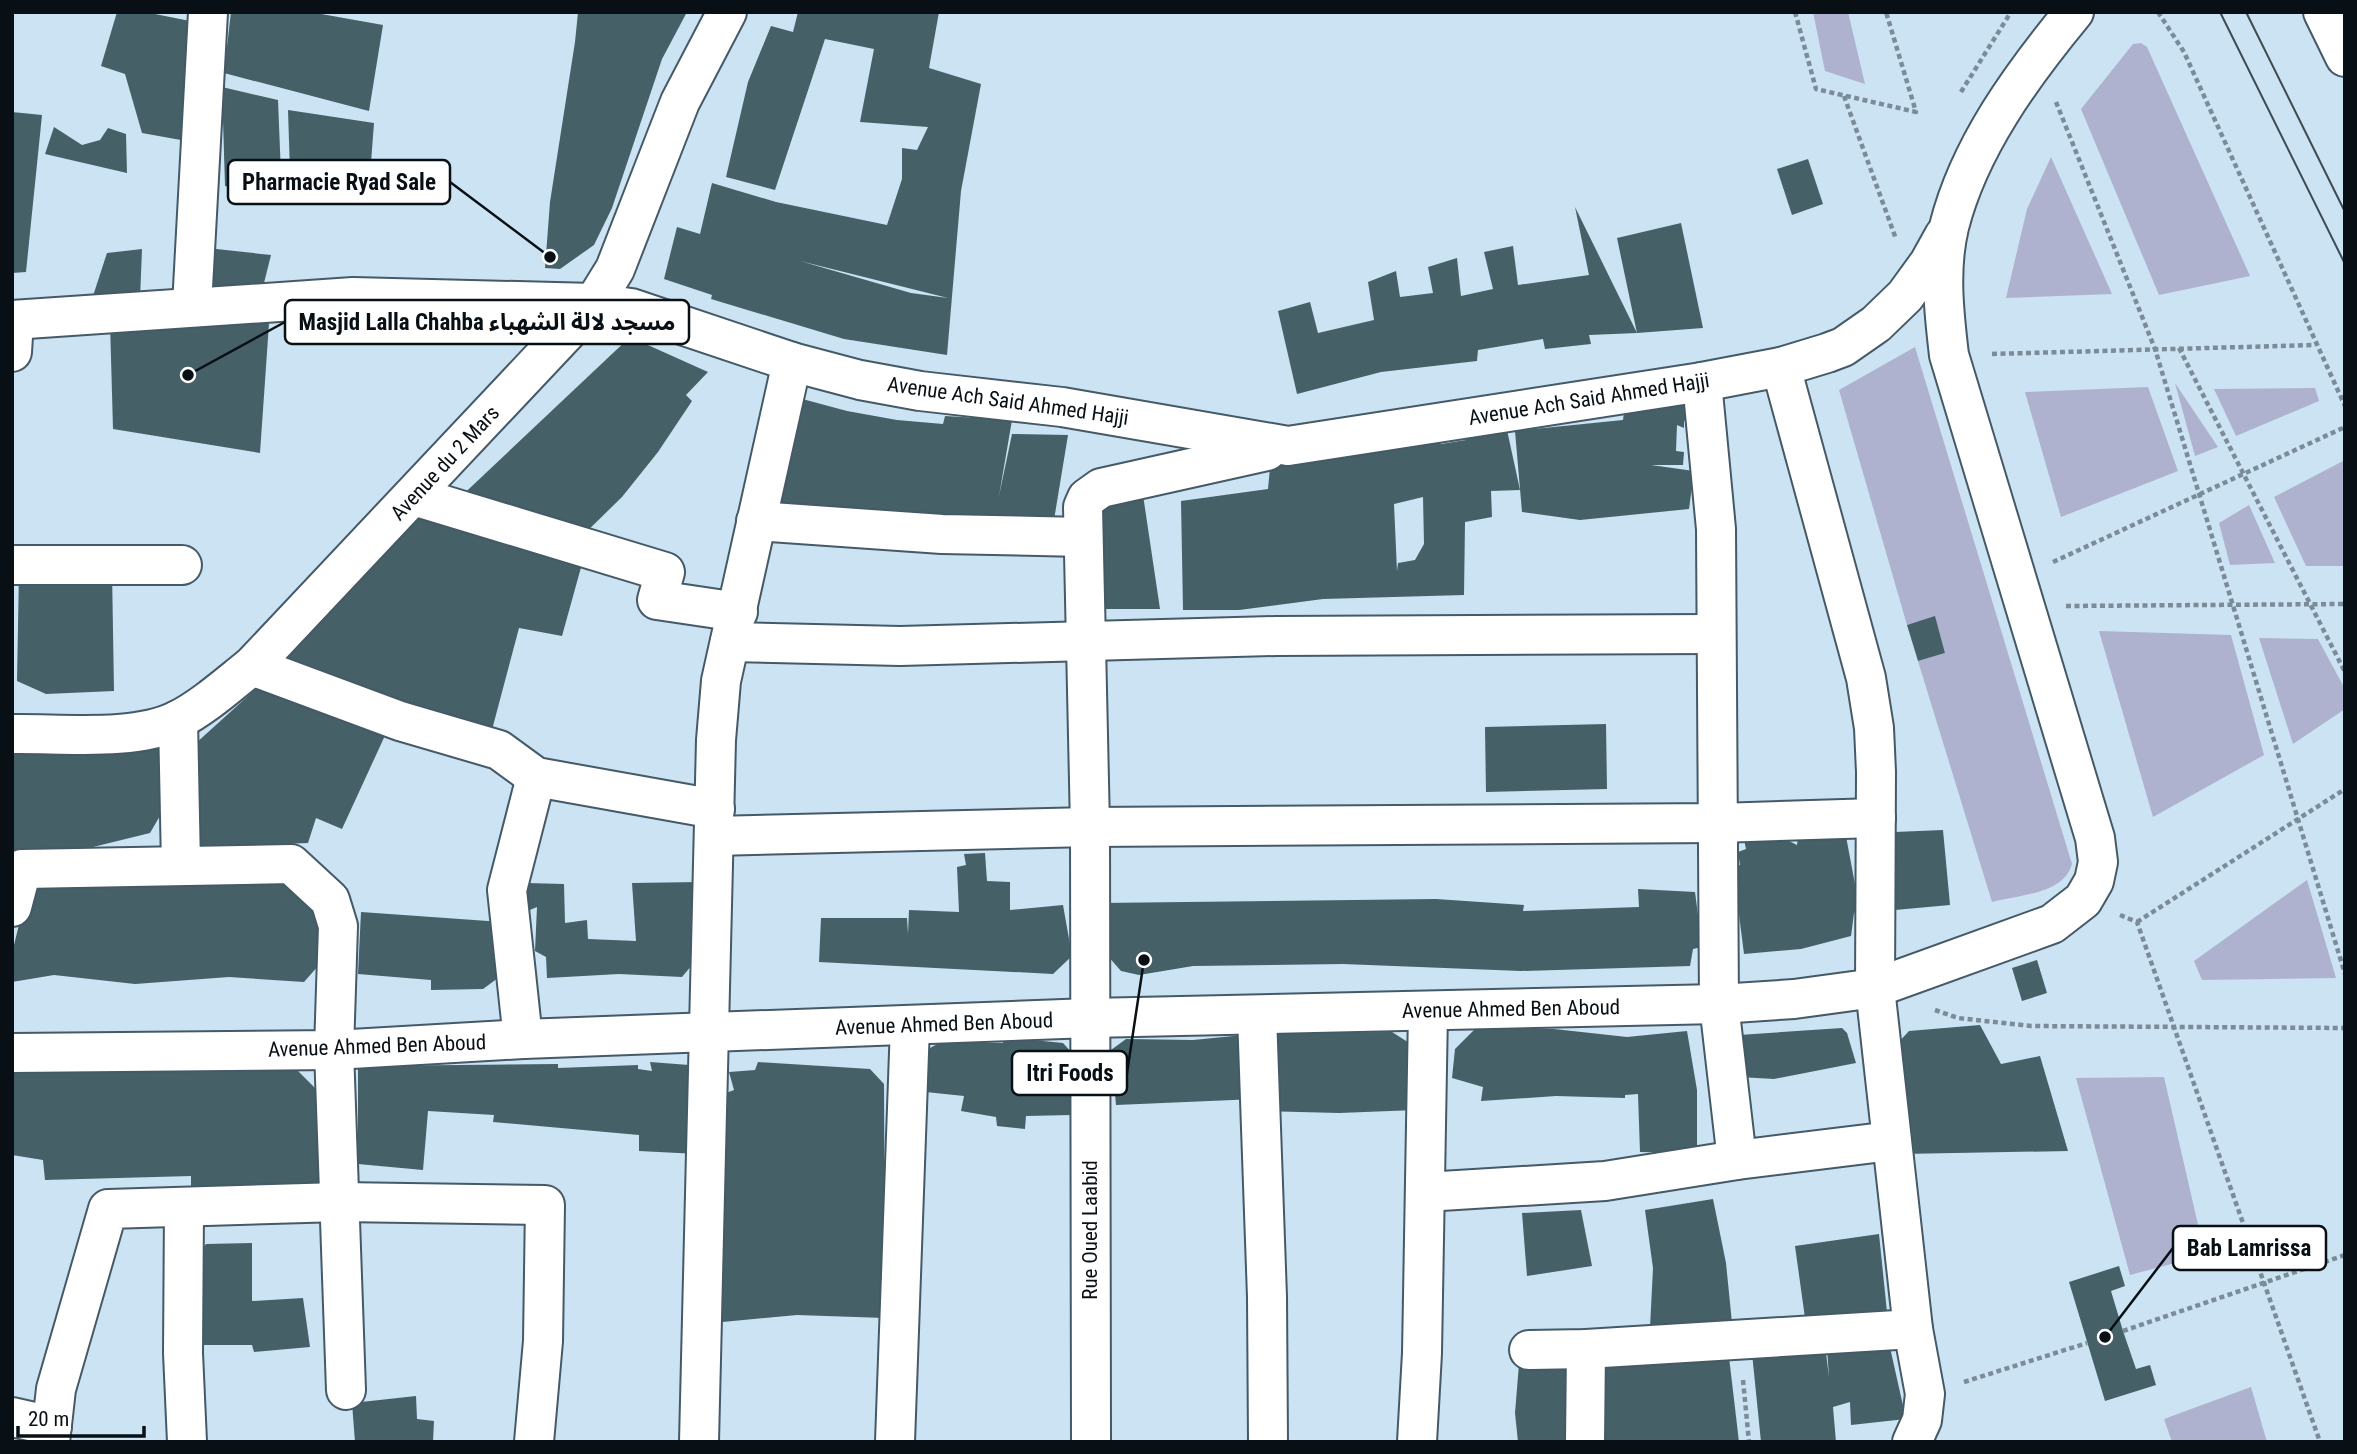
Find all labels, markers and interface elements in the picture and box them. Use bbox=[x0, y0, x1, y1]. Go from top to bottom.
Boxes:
callout: Pharmacie Ryad Sale bbox=[228, 160, 450, 204]
text: Pharmacie Ryad Sale bbox=[242, 169, 436, 196]
callout: Masjid Lalla Chahba مسجد لالة الشهباء bbox=[285, 300, 689, 344]
text: Masjid Lalla Chahba مسجد لالة الشهباء bbox=[299, 309, 675, 336]
street label: Avenue Ach Said Ahmed Hajji bbox=[1467, 368, 1711, 430]
street label: Avenue Ach Said Ahmed Hajji bbox=[886, 372, 1130, 430]
street label: Avenue du 2 Mars bbox=[386, 401, 504, 525]
street label: Avenue Ahmed Ben Aboud bbox=[1402, 995, 1620, 1023]
street label: Avenue Ahmed Ben Aboud bbox=[834, 1008, 1054, 1040]
street label: Avenue Ahmed Ben Aboud bbox=[267, 1030, 487, 1062]
callout: Itri Foods bbox=[1012, 1051, 1127, 1095]
text: Itri Foods bbox=[1026, 1060, 1114, 1087]
street label: Rue Oued Laabid bbox=[1078, 1160, 1102, 1300]
callout: Bab Lamrissa bbox=[2173, 1226, 2326, 1270]
text: Bab Lamrissa bbox=[2187, 1235, 2311, 1262]
scale bar bbox=[18, 1394, 144, 1438]
text: 20 m bbox=[28, 1407, 69, 1431]

